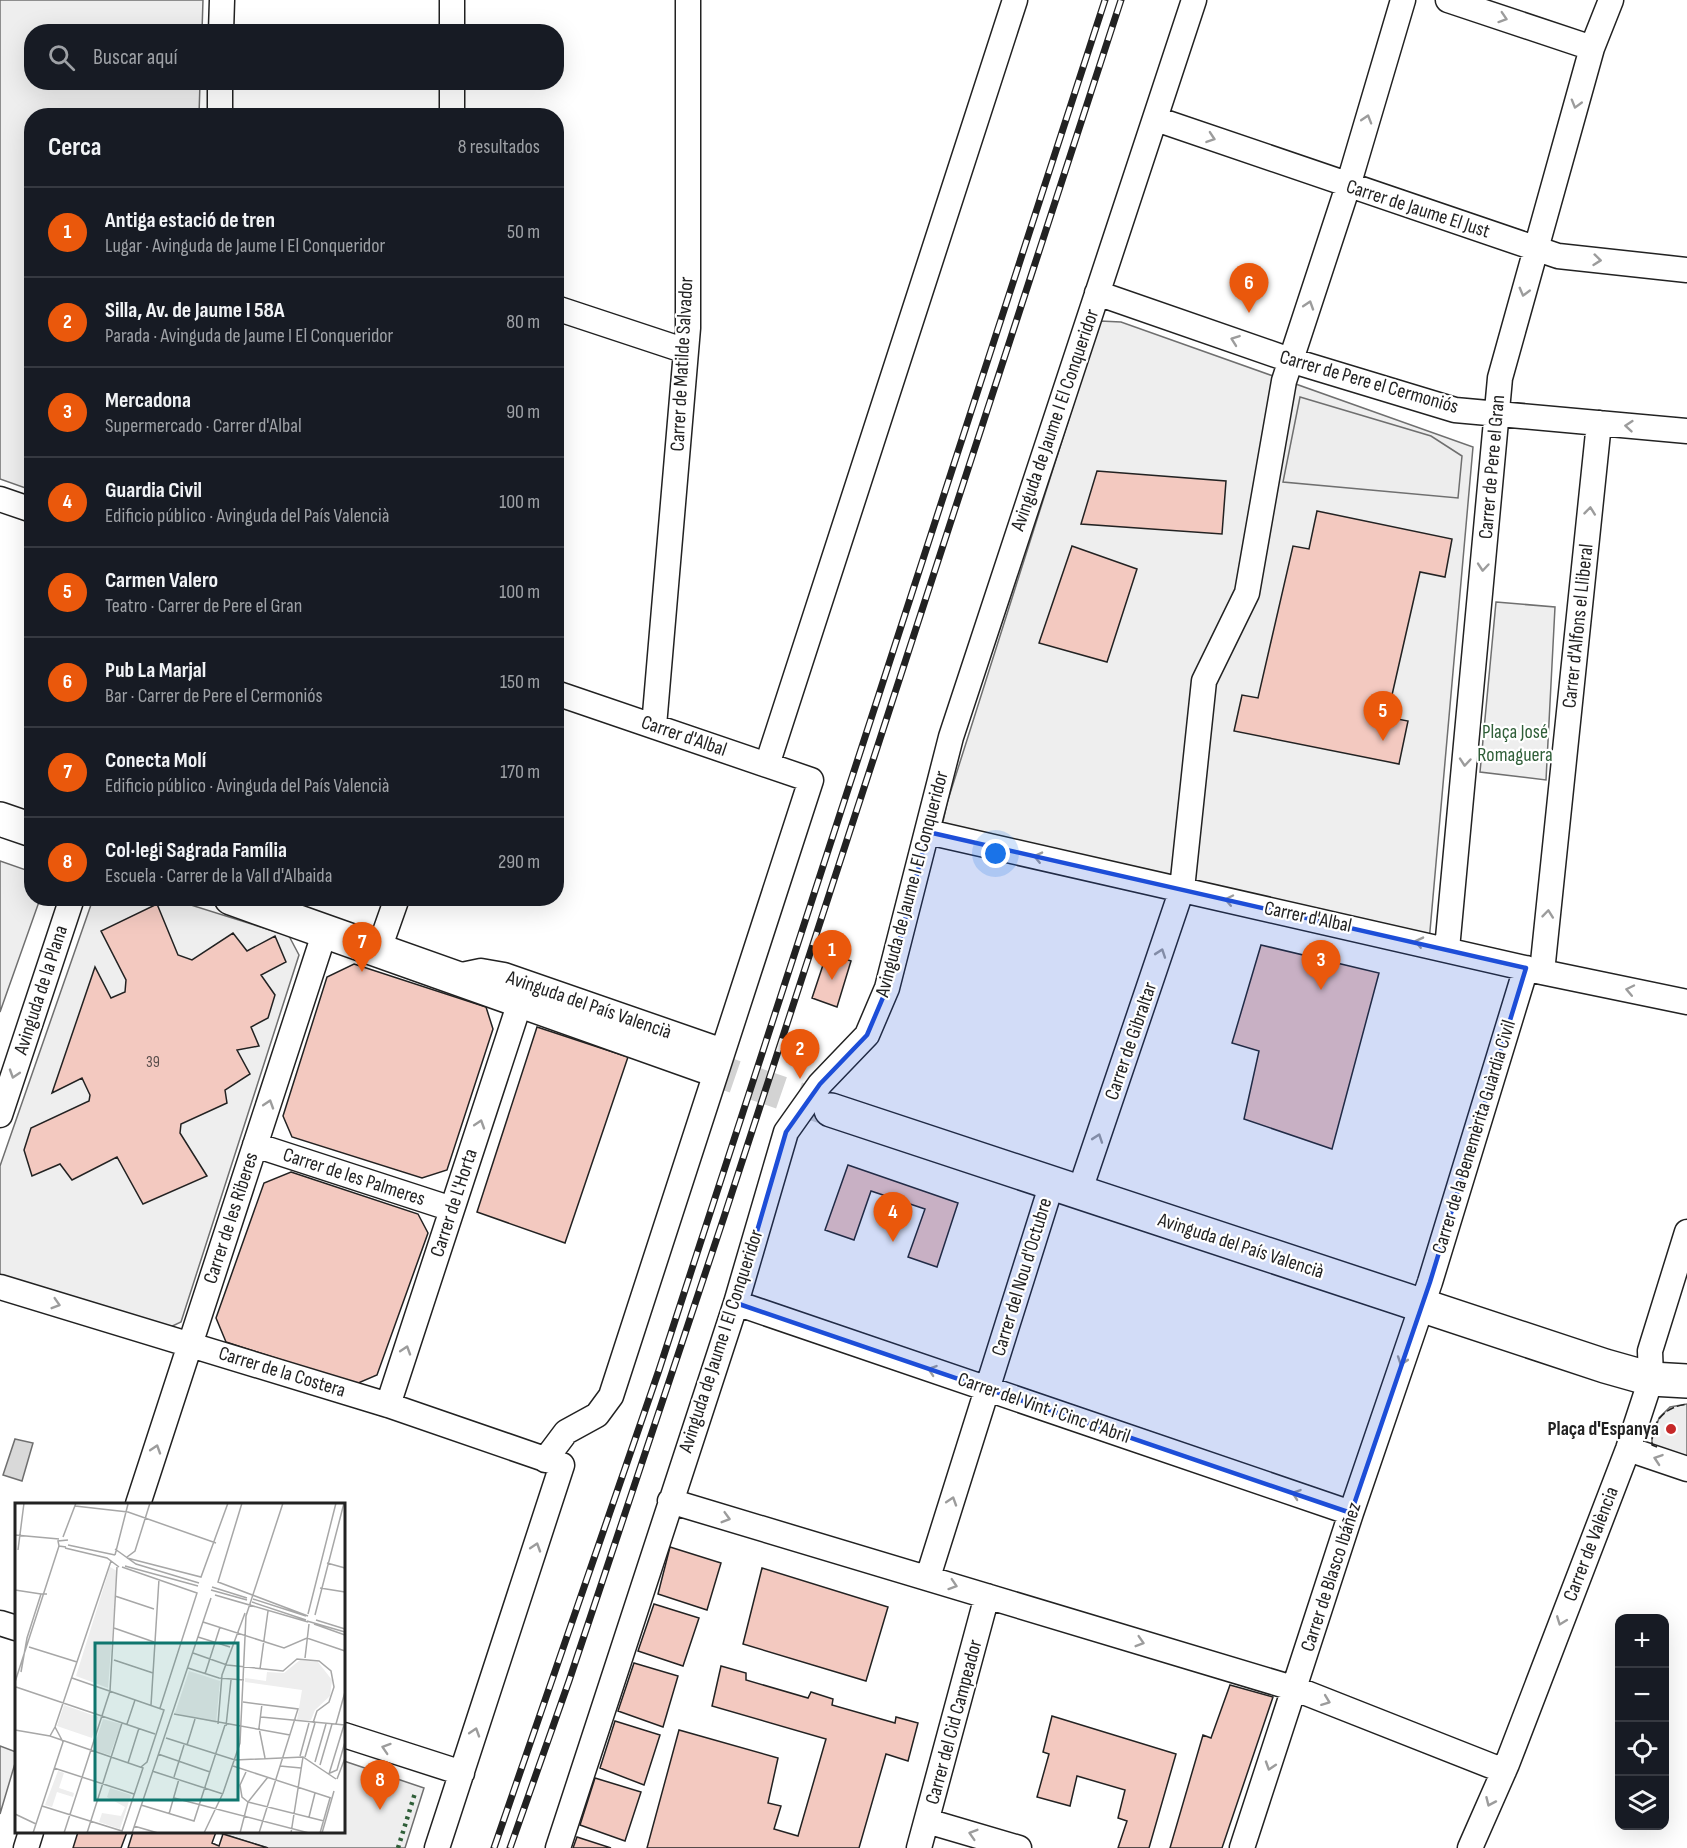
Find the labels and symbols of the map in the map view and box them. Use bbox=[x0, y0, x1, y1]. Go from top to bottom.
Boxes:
one-way arrow bbox=[1497, 11, 1508, 23]
one-way arrow bbox=[1571, 99, 1583, 109]
one-way arrow bbox=[1360, 114, 1372, 125]
one-way arrow bbox=[1205, 131, 1216, 144]
street label: Carrer de Jaume El Just bbox=[1343, 174, 1493, 244]
one-way arrow bbox=[1592, 253, 1601, 266]
pin: 6 bbox=[1230, 264, 1268, 313]
street label: Carrer de Matilde Salvador bbox=[665, 276, 699, 452]
one-way arrow bbox=[1518, 287, 1531, 297]
one-way arrow bbox=[1301, 300, 1314, 311]
street label: Avinguda de Jaume I El Conqueridor bbox=[1005, 306, 1104, 535]
one-way arrow bbox=[1231, 335, 1241, 348]
street label: Carrer de Pere el Cermoniós bbox=[1277, 345, 1461, 419]
street label: Carrer de Pere el Gran bbox=[1474, 394, 1510, 540]
one-way arrow bbox=[1624, 419, 1633, 432]
one-way arrow bbox=[1583, 506, 1596, 515]
street label: Carrer d'Alfons el Lliberal bbox=[1557, 543, 1599, 709]
one-way arrow bbox=[1477, 563, 1490, 572]
pin: 5 bbox=[1364, 692, 1402, 741]
street label: Carrer d'Albal bbox=[638, 710, 730, 762]
park label: Plaça José Romaguera bbox=[1477, 720, 1553, 767]
one-way arrow bbox=[1459, 757, 1472, 766]
street label: Avinguda de Jaume I El Conqueridor bbox=[870, 768, 954, 1001]
your location bbox=[981, 839, 1010, 868]
one-way arrow bbox=[1034, 851, 1044, 864]
one-way arrow bbox=[1224, 894, 1234, 907]
street label: Carrer d'Albal bbox=[1262, 896, 1354, 938]
one-way arrow bbox=[1541, 909, 1554, 918]
street label: Avinguda de la Plana bbox=[9, 922, 73, 1058]
pin: 7 bbox=[342, 922, 382, 972]
pin: 1 bbox=[812, 930, 852, 980]
one-way arrow bbox=[1414, 936, 1424, 949]
pin: 3 bbox=[1302, 940, 1340, 990]
one-way arrow bbox=[1153, 948, 1166, 959]
street label: Avinguda del País Valencià bbox=[502, 965, 675, 1045]
street label: Carrer de Gibraltar bbox=[1100, 979, 1162, 1103]
one-way arrow bbox=[1625, 984, 1635, 997]
street label: Carrer de la Benemèrita Guàrdia Civil bbox=[1427, 1017, 1521, 1257]
pin: 2 bbox=[780, 1030, 820, 1079]
house number: 39 bbox=[146, 1053, 160, 1072]
one-way arrow bbox=[8, 1068, 21, 1079]
one-way arrow bbox=[261, 1099, 274, 1110]
one-way arrow bbox=[473, 1119, 485, 1130]
one-way arrow bbox=[1091, 1133, 1103, 1144]
street label: Carrer de les Palmeres bbox=[280, 1143, 428, 1211]
street label: Carrer de L'Horta bbox=[425, 1146, 483, 1260]
street label: Carrer de les Riberes bbox=[198, 1149, 264, 1287]
pin: 4 bbox=[874, 1192, 912, 1242]
street label: Carrer del Nou d'Octubre bbox=[987, 1195, 1057, 1359]
street label: Avinguda del País Valencià bbox=[1154, 1208, 1327, 1284]
street label: Avinguda de Jaume I El Conqueridor bbox=[673, 1226, 768, 1456]
one-way arrow bbox=[50, 1297, 61, 1309]
street label: Carrer de la Costera bbox=[216, 1341, 348, 1403]
one-way arrow bbox=[399, 1345, 411, 1355]
one-way arrow bbox=[1397, 1355, 1410, 1366]
one-way arrow bbox=[927, 1365, 938, 1377]
street label: Carrer del Vint i Cinc d'Abril bbox=[955, 1367, 1133, 1449]
place label: Plaça d'Espanya bbox=[1548, 1417, 1659, 1441]
marker: Plaça d'Espanya bbox=[1664, 1422, 1678, 1436]
one-way arrow bbox=[149, 1444, 161, 1455]
one-way arrow bbox=[1653, 1453, 1663, 1466]
street label: Carrer de València bbox=[1558, 1483, 1624, 1605]
one-way arrow bbox=[1291, 1488, 1302, 1501]
one-way arrow bbox=[944, 1496, 957, 1507]
street label: Carrer de Blasco Ibáñez bbox=[1296, 1499, 1366, 1655]
inset map bbox=[15, 1503, 345, 1833]
one-way arrow bbox=[720, 1511, 731, 1523]
one-way arrow bbox=[528, 1542, 541, 1553]
one-way arrow bbox=[947, 1578, 958, 1590]
one-way arrow bbox=[1556, 1615, 1569, 1626]
one-way arrow bbox=[1134, 1635, 1145, 1647]
street label: Carrer del Cid Campeador bbox=[920, 1637, 988, 1807]
one-way arrow bbox=[1319, 1694, 1330, 1706]
one-way arrow bbox=[468, 1728, 480, 1738]
one-way arrow bbox=[381, 1743, 392, 1756]
pin: 8 bbox=[360, 1760, 400, 1810]
one-way arrow bbox=[1265, 1760, 1277, 1771]
one-way arrow bbox=[1486, 1796, 1498, 1807]
one-way arrow bbox=[968, 1829, 978, 1842]

